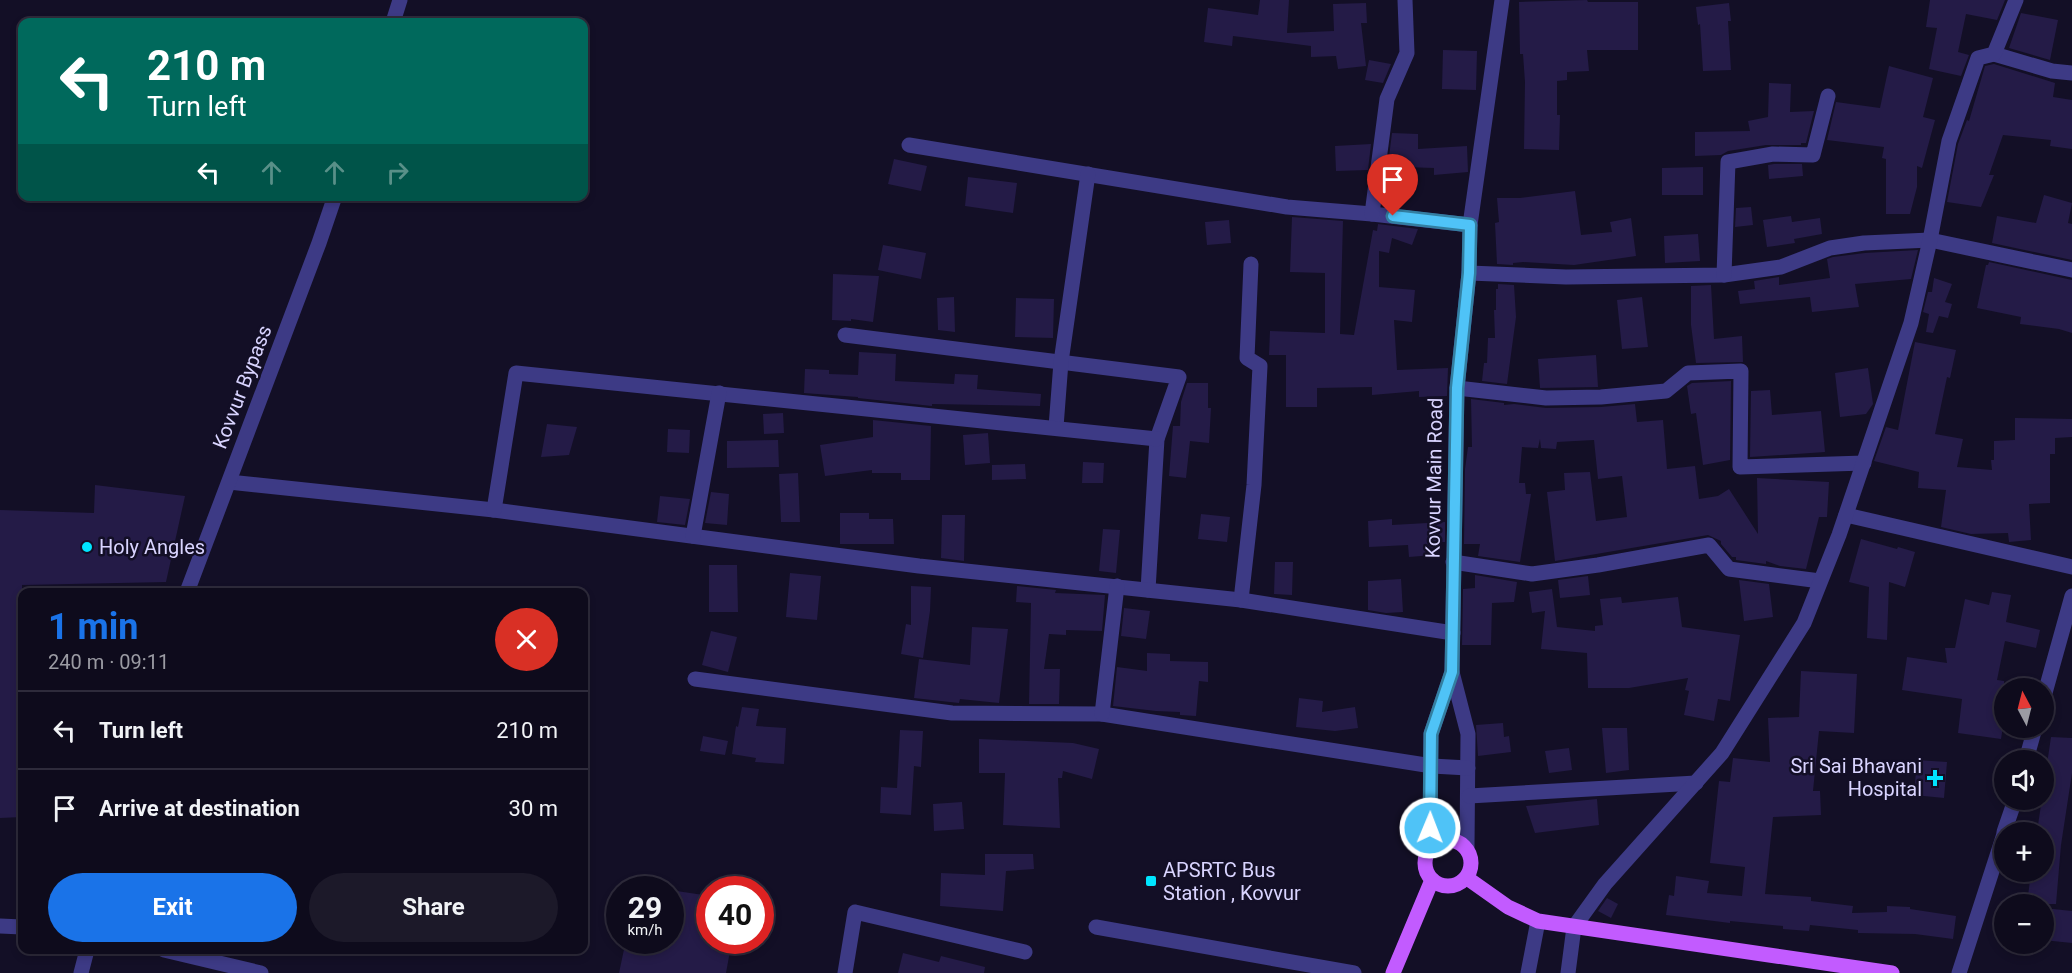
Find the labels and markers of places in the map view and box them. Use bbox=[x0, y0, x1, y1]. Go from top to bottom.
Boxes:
pin bbox=[1367, 154, 1418, 216]
place label: Holy Angles bbox=[99, 535, 205, 559]
marker: Holy Angles bbox=[80, 540, 94, 554]
place label: Sri Sai Bhavani Hospital bbox=[1790, 754, 1922, 801]
marker: Sri Sai Bhavani Hospital bbox=[1926, 769, 1944, 787]
place label: APSRTC Bus Station , Kovvur bbox=[1163, 858, 1301, 905]
marker: APSRTC Bus Station , Kovvur bbox=[1144, 874, 1158, 888]

